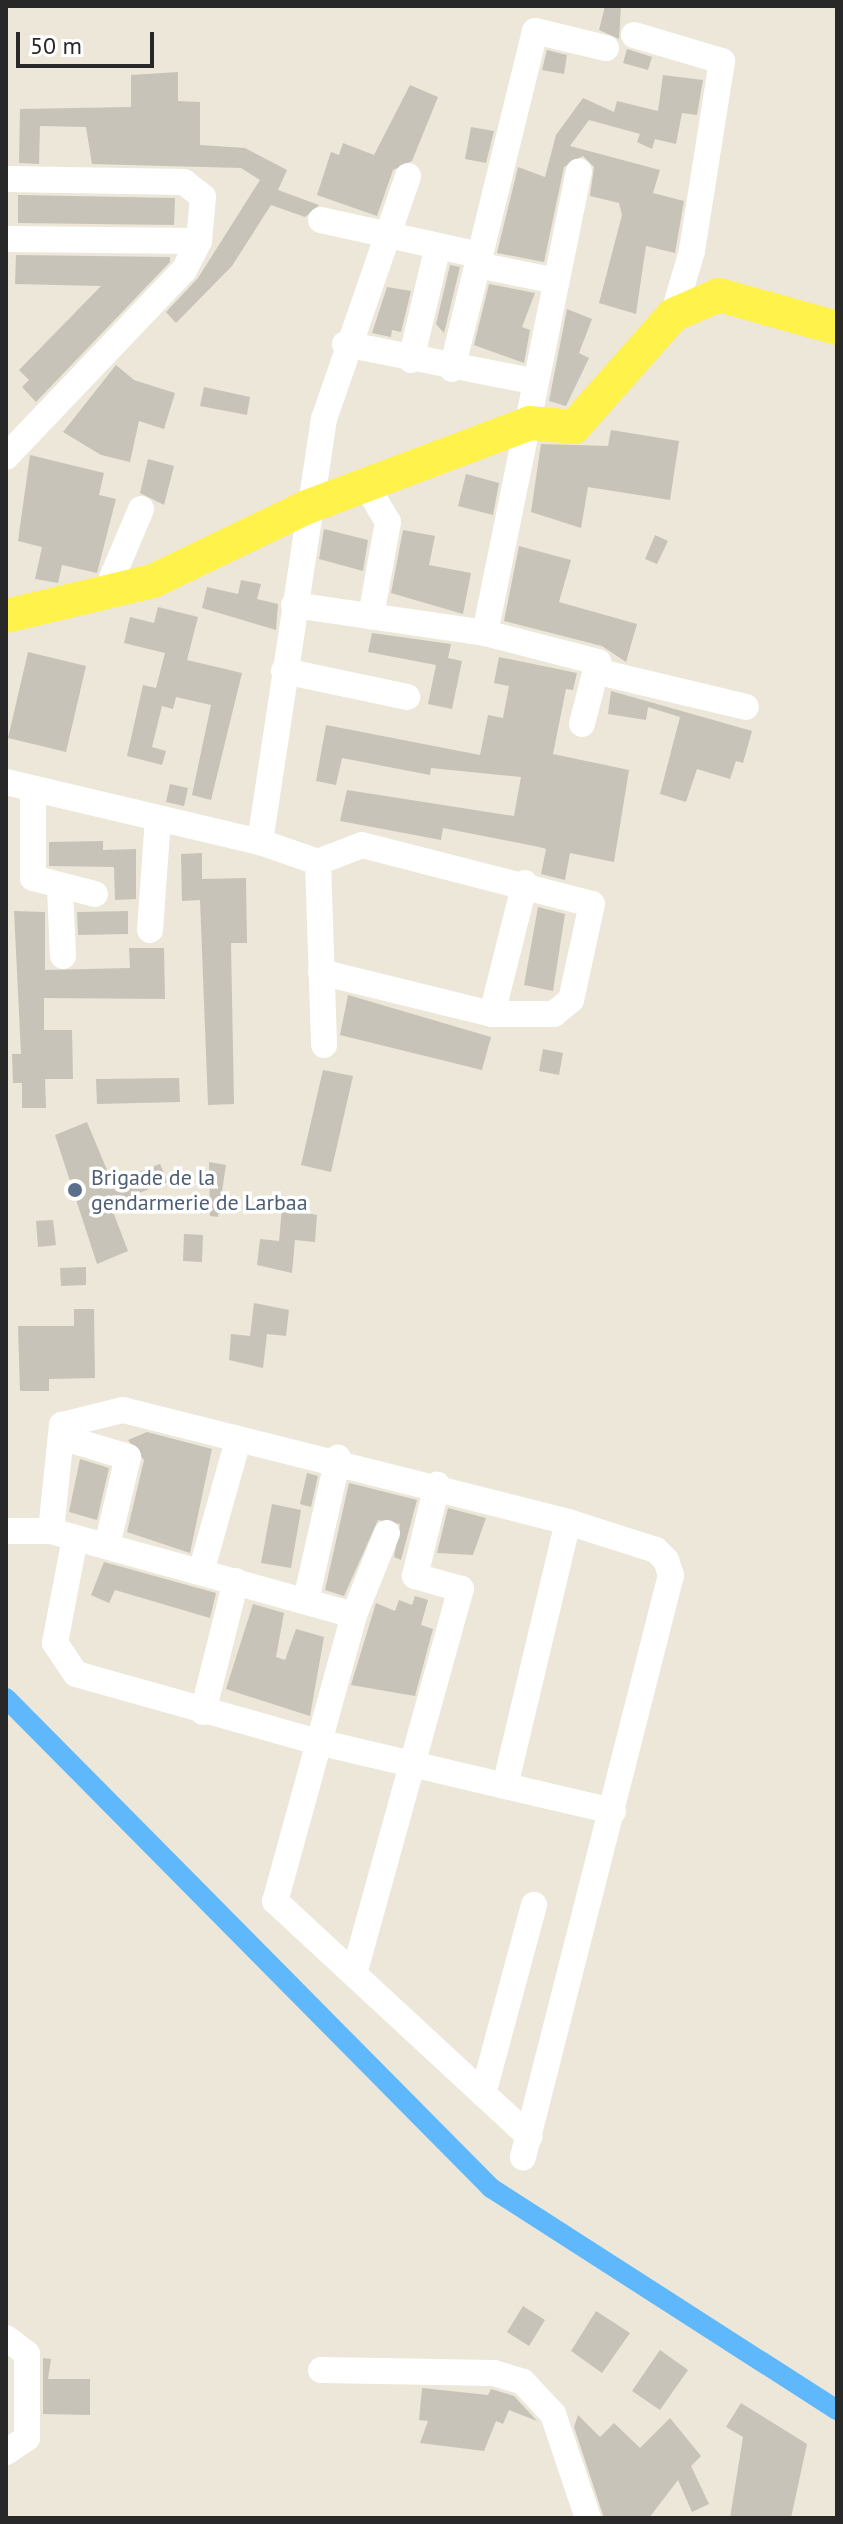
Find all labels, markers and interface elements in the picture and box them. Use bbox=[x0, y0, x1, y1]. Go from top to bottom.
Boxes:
scale bar bbox=[20, 16, 158, 66]
text: 50 m bbox=[30, 30, 82, 61]
place label: Brigade de la gendarmerie de Larbaa bbox=[91, 1164, 308, 1216]
marker: Brigade de la gendarmerie de Larbaa bbox=[66, 1181, 84, 1199]

